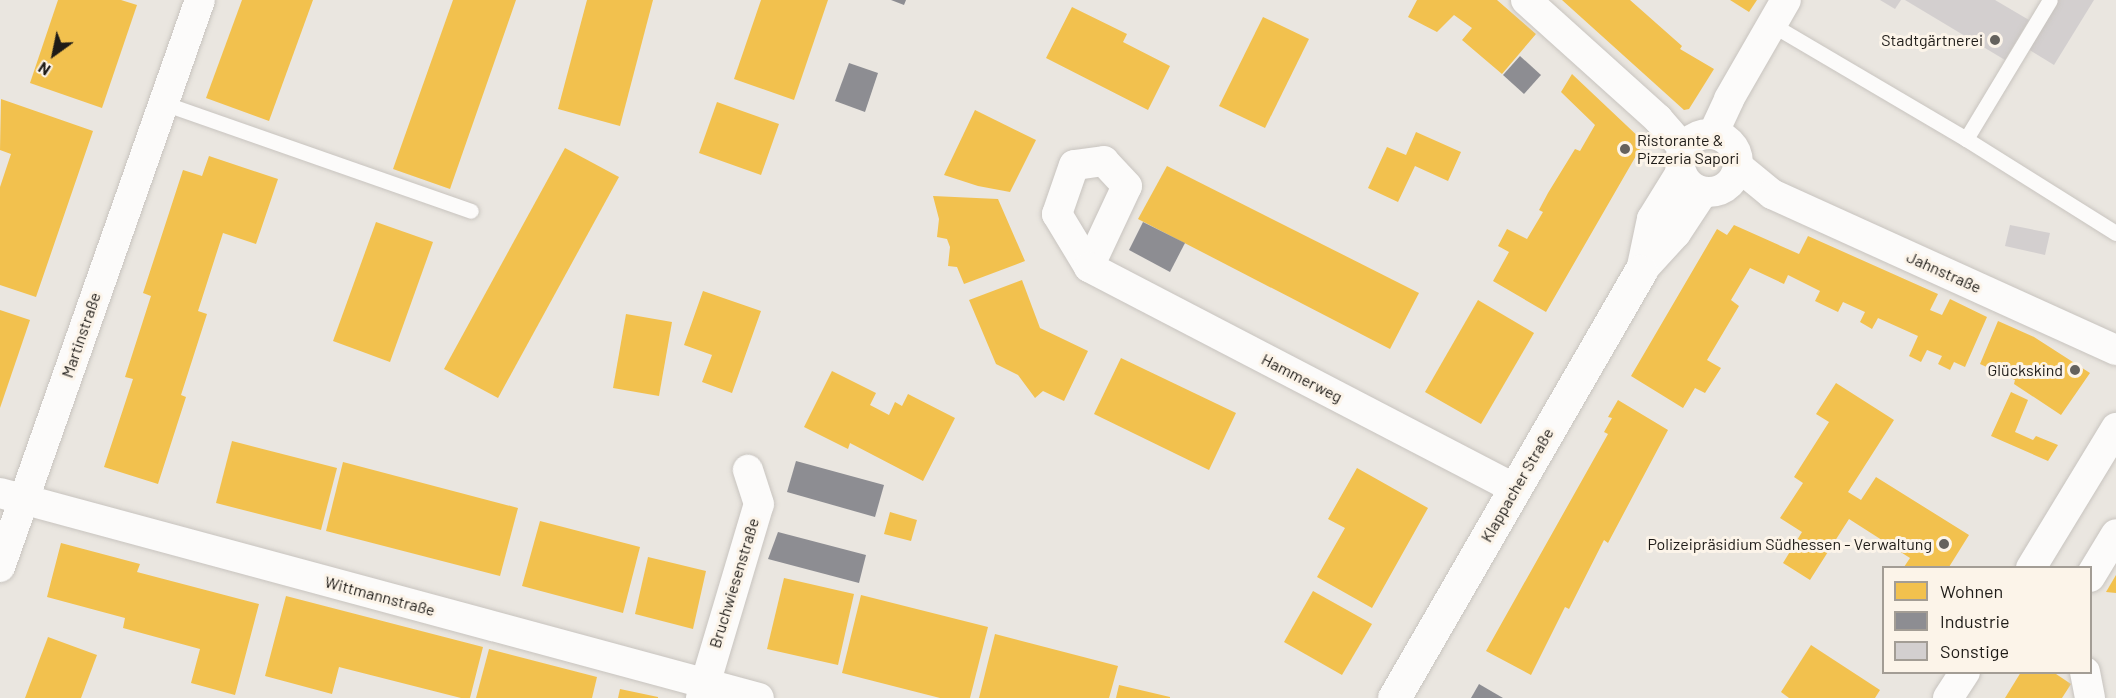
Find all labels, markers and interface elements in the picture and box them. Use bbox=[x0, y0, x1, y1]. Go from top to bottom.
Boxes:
north arrow bbox=[24, 24, 84, 84]
place label: Stadtgärtnerei bbox=[1881, 30, 1983, 50]
marker: Stadtgärtnerei bbox=[1988, 33, 2002, 47]
text: N bbox=[34, 59, 54, 80]
place label: Ristorante & Pizzeria Sapori bbox=[1637, 130, 1739, 168]
marker: Ristorante & Pizzeria Sapori bbox=[1618, 142, 1632, 156]
street label: Jahnstraße bbox=[1904, 247, 1984, 297]
street label: Martinstraße bbox=[57, 290, 105, 380]
street label: Hammerweg bbox=[1258, 349, 1346, 407]
place label: Glückskind bbox=[1988, 360, 2063, 380]
marker: Glückskind bbox=[2068, 363, 2082, 377]
street label: Klappacher Straße bbox=[1477, 425, 1557, 545]
street label: Bruchwiesenstraße bbox=[705, 516, 763, 650]
place label: Polizeipräsidium Südhessen - Verwaltung bbox=[1647, 534, 1932, 554]
marker: Polizeipräsidium Südhessen - Verwaltung bbox=[1937, 537, 1951, 551]
legend bbox=[1882, 566, 2092, 674]
street label: Wittmannstraße bbox=[323, 572, 437, 620]
text: Wohnen bbox=[1940, 580, 2003, 602]
text: Industrie bbox=[1940, 610, 2010, 632]
text: Sonstige bbox=[1940, 640, 2009, 662]

